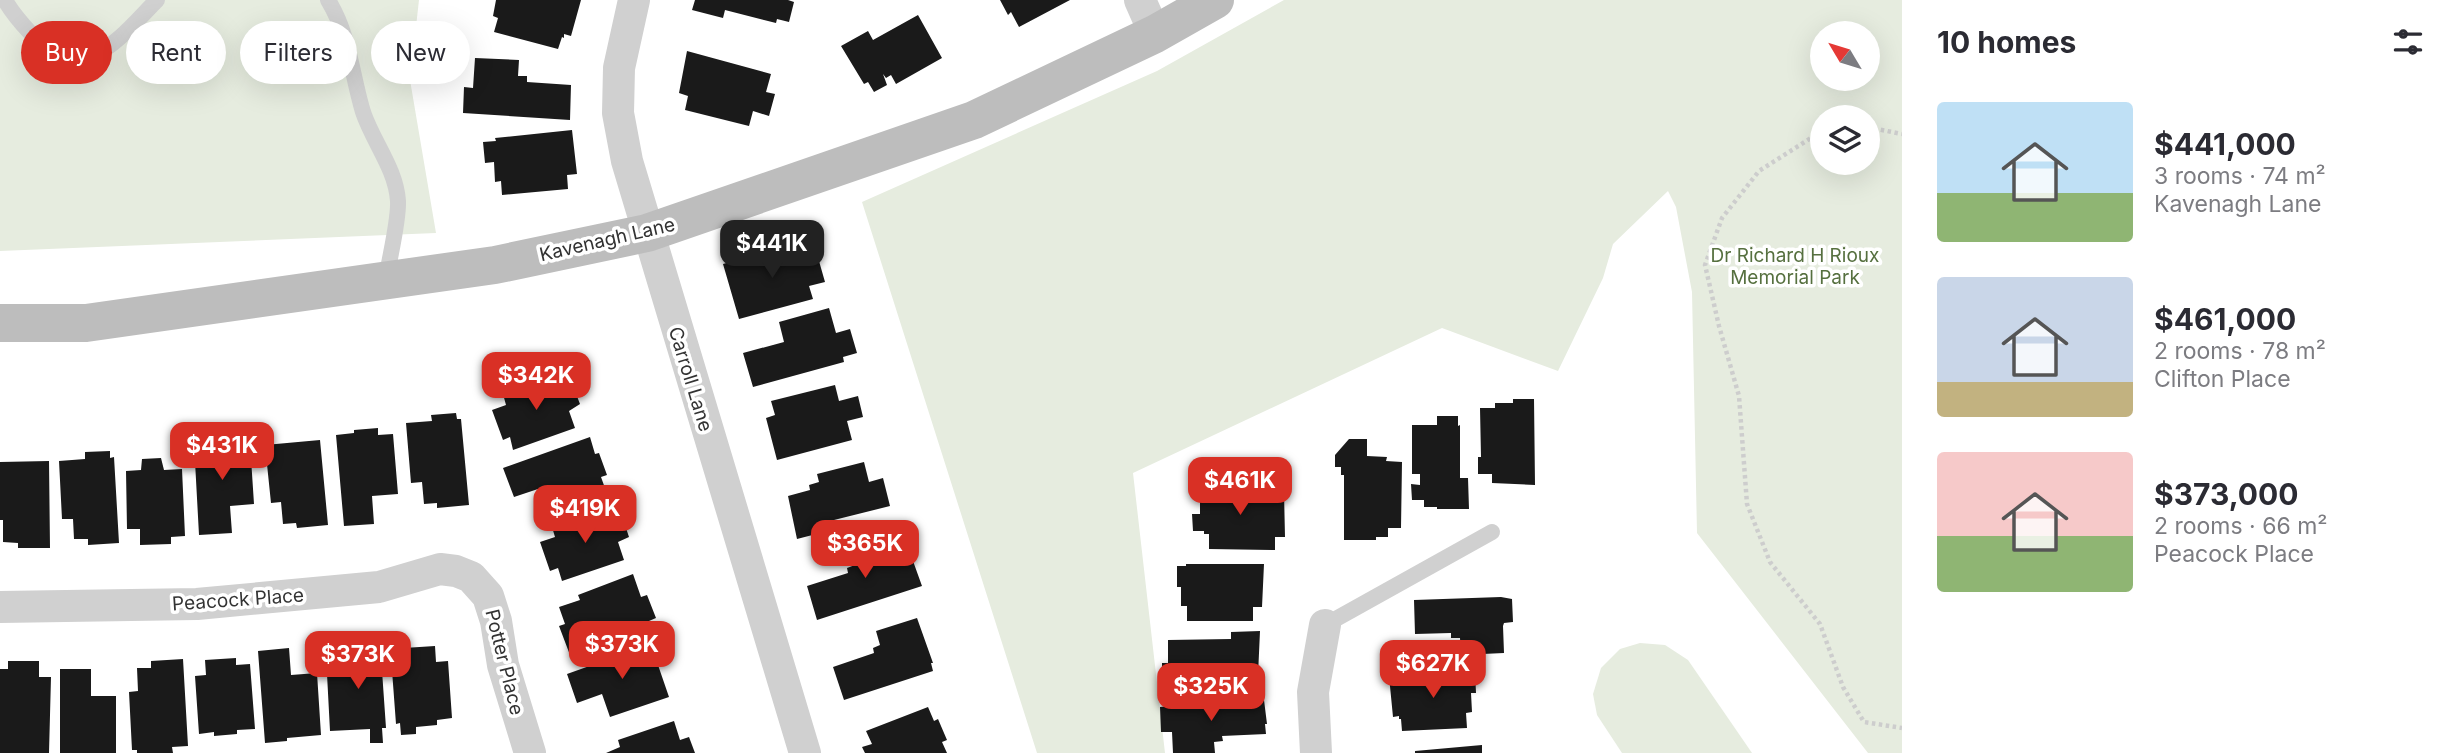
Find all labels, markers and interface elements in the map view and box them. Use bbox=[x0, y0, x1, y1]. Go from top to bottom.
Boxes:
chip: Buy bbox=[21, 21, 112, 84]
chip: Rent bbox=[126, 21, 226, 84]
chip: Filters bbox=[240, 21, 357, 84]
chip: New bbox=[371, 21, 470, 84]
north arrow bbox=[1810, 21, 1880, 91]
map controls bbox=[1810, 21, 1880, 175]
icon: filters bbox=[2389, 23, 2427, 61]
text: 10 homes bbox=[1937, 24, 2076, 60]
button: layers bbox=[1810, 105, 1880, 175]
text: $441,000 bbox=[2154, 126, 2296, 162]
icon: home bbox=[1993, 130, 2077, 214]
text: 3 rooms · 74 m² bbox=[2154, 162, 2326, 190]
text: Kavenagh Lane bbox=[2154, 190, 2322, 218]
street label: Kavenagh Lane bbox=[537, 213, 677, 266]
pin: $441K bbox=[723, 220, 821, 280]
text: $441K bbox=[736, 229, 808, 257]
park label: Dr Richard H Rioux Memorial Park bbox=[1711, 244, 1879, 289]
text: $461,000 bbox=[2154, 301, 2296, 337]
icon: home bbox=[1993, 305, 2077, 389]
street label: Carroll Lane bbox=[664, 324, 717, 434]
text: 2 rooms · 78 m² bbox=[2154, 337, 2326, 365]
pin: $342K bbox=[487, 352, 585, 412]
text: $342K bbox=[498, 361, 574, 389]
text: Clifton Place bbox=[2154, 365, 2291, 393]
pin: $431K bbox=[173, 422, 271, 482]
text: $431K bbox=[186, 431, 258, 459]
pin: $461K bbox=[1191, 458, 1289, 517]
text: $461K bbox=[1204, 466, 1276, 494]
text: $373,000 bbox=[2154, 476, 2299, 512]
icon: home bbox=[1993, 480, 2077, 564]
pin: $419K bbox=[536, 486, 634, 545]
text: $419K bbox=[549, 494, 621, 522]
text: 2 rooms · 66 m² bbox=[2154, 512, 2328, 540]
pin: $365K bbox=[816, 520, 914, 580]
text: $365K bbox=[827, 529, 903, 557]
text: Peacock Place bbox=[2154, 540, 2314, 568]
street label: Peacock Place bbox=[171, 583, 305, 616]
street label: Potter Place bbox=[480, 607, 529, 717]
pin: $373K bbox=[573, 622, 671, 681]
text: $373K bbox=[585, 630, 659, 658]
pin: $373K bbox=[309, 632, 407, 691]
text: $373K bbox=[321, 640, 395, 668]
pin: $627K bbox=[1384, 640, 1482, 700]
text: $627K bbox=[1396, 649, 1470, 677]
pin: $325K bbox=[1162, 664, 1260, 723]
text: $325K bbox=[1173, 672, 1249, 700]

